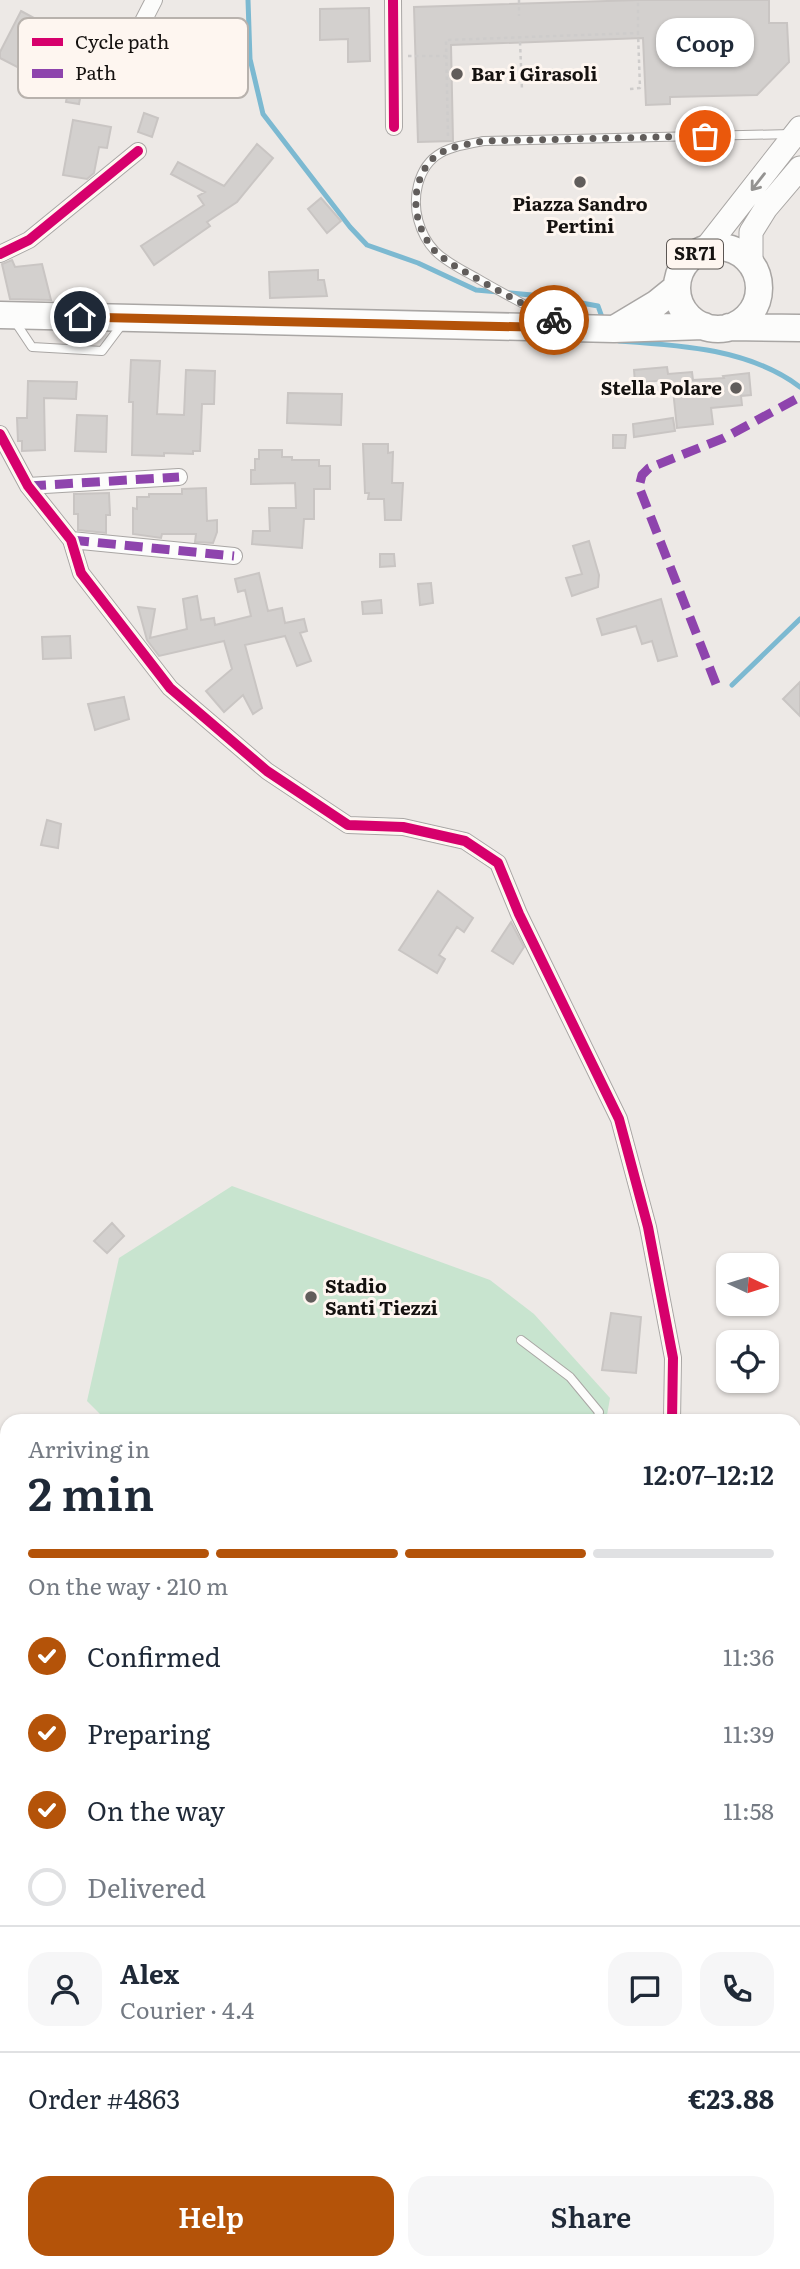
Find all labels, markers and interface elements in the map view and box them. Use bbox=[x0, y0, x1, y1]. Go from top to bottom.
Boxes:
callout: Coop bbox=[656, 17, 754, 66]
legend bbox=[18, 18, 248, 98]
text: Coop bbox=[676, 25, 734, 59]
text: Cycle path bbox=[75, 27, 169, 55]
text: Path bbox=[75, 58, 116, 86]
place label: Bar i Girasoli bbox=[471, 59, 597, 87]
marker: Bar i Girasoli bbox=[449, 66, 465, 82]
pin bbox=[675, 106, 735, 166]
icon: bag bbox=[686, 117, 724, 155]
one-way arrow bbox=[751, 172, 766, 190]
marker: Piazza Sandro Pertini bbox=[572, 174, 588, 190]
place label: Piazza Sandro Pertini bbox=[512, 189, 648, 239]
road number: SR71 bbox=[667, 240, 723, 268]
courier bbox=[519, 285, 589, 355]
pin bbox=[50, 287, 110, 347]
icon: home bbox=[61, 298, 99, 336]
icon: bike bbox=[535, 301, 573, 339]
place label: Stella Polare bbox=[601, 373, 722, 401]
marker: Stella Polare bbox=[728, 380, 744, 396]
north arrow bbox=[716, 1253, 779, 1316]
map controls bbox=[716, 1253, 779, 1393]
place label: Stadio Santi Tiezzi bbox=[325, 1271, 438, 1321]
marker: Stadio Santi Tiezzi bbox=[303, 1289, 319, 1305]
button: locate bbox=[716, 1330, 779, 1393]
text: Arriving in bbox=[28, 1431, 150, 1465]
text: 12:07–12:12 bbox=[643, 1454, 774, 1493]
text: 2 min bbox=[28, 1457, 154, 1525]
text: On the way · 210 m bbox=[28, 1568, 228, 1602]
text: Confirmed bbox=[87, 1636, 221, 1675]
icon: check bbox=[28, 1637, 66, 1675]
text: 11:36 bbox=[723, 1639, 774, 1673]
text: Preparing bbox=[87, 1713, 210, 1752]
icon: check bbox=[28, 1714, 66, 1752]
text: 11:39 bbox=[723, 1716, 774, 1750]
text: On the way bbox=[87, 1790, 225, 1829]
icon: check bbox=[28, 1791, 66, 1829]
text: 11:58 bbox=[723, 1793, 774, 1827]
text: Delivered bbox=[87, 1867, 206, 1906]
button: person bbox=[28, 1952, 102, 2026]
button: chat bbox=[608, 1952, 682, 2026]
button: phone bbox=[700, 1952, 774, 2026]
text: Alex bbox=[120, 1953, 179, 1992]
text: Courier · 4.4 bbox=[120, 1992, 254, 2026]
text: Order #4863 bbox=[28, 2078, 180, 2117]
text: €23.88 bbox=[688, 2078, 774, 2117]
button: Help bbox=[28, 2176, 394, 2256]
button: Share bbox=[408, 2176, 774, 2256]

